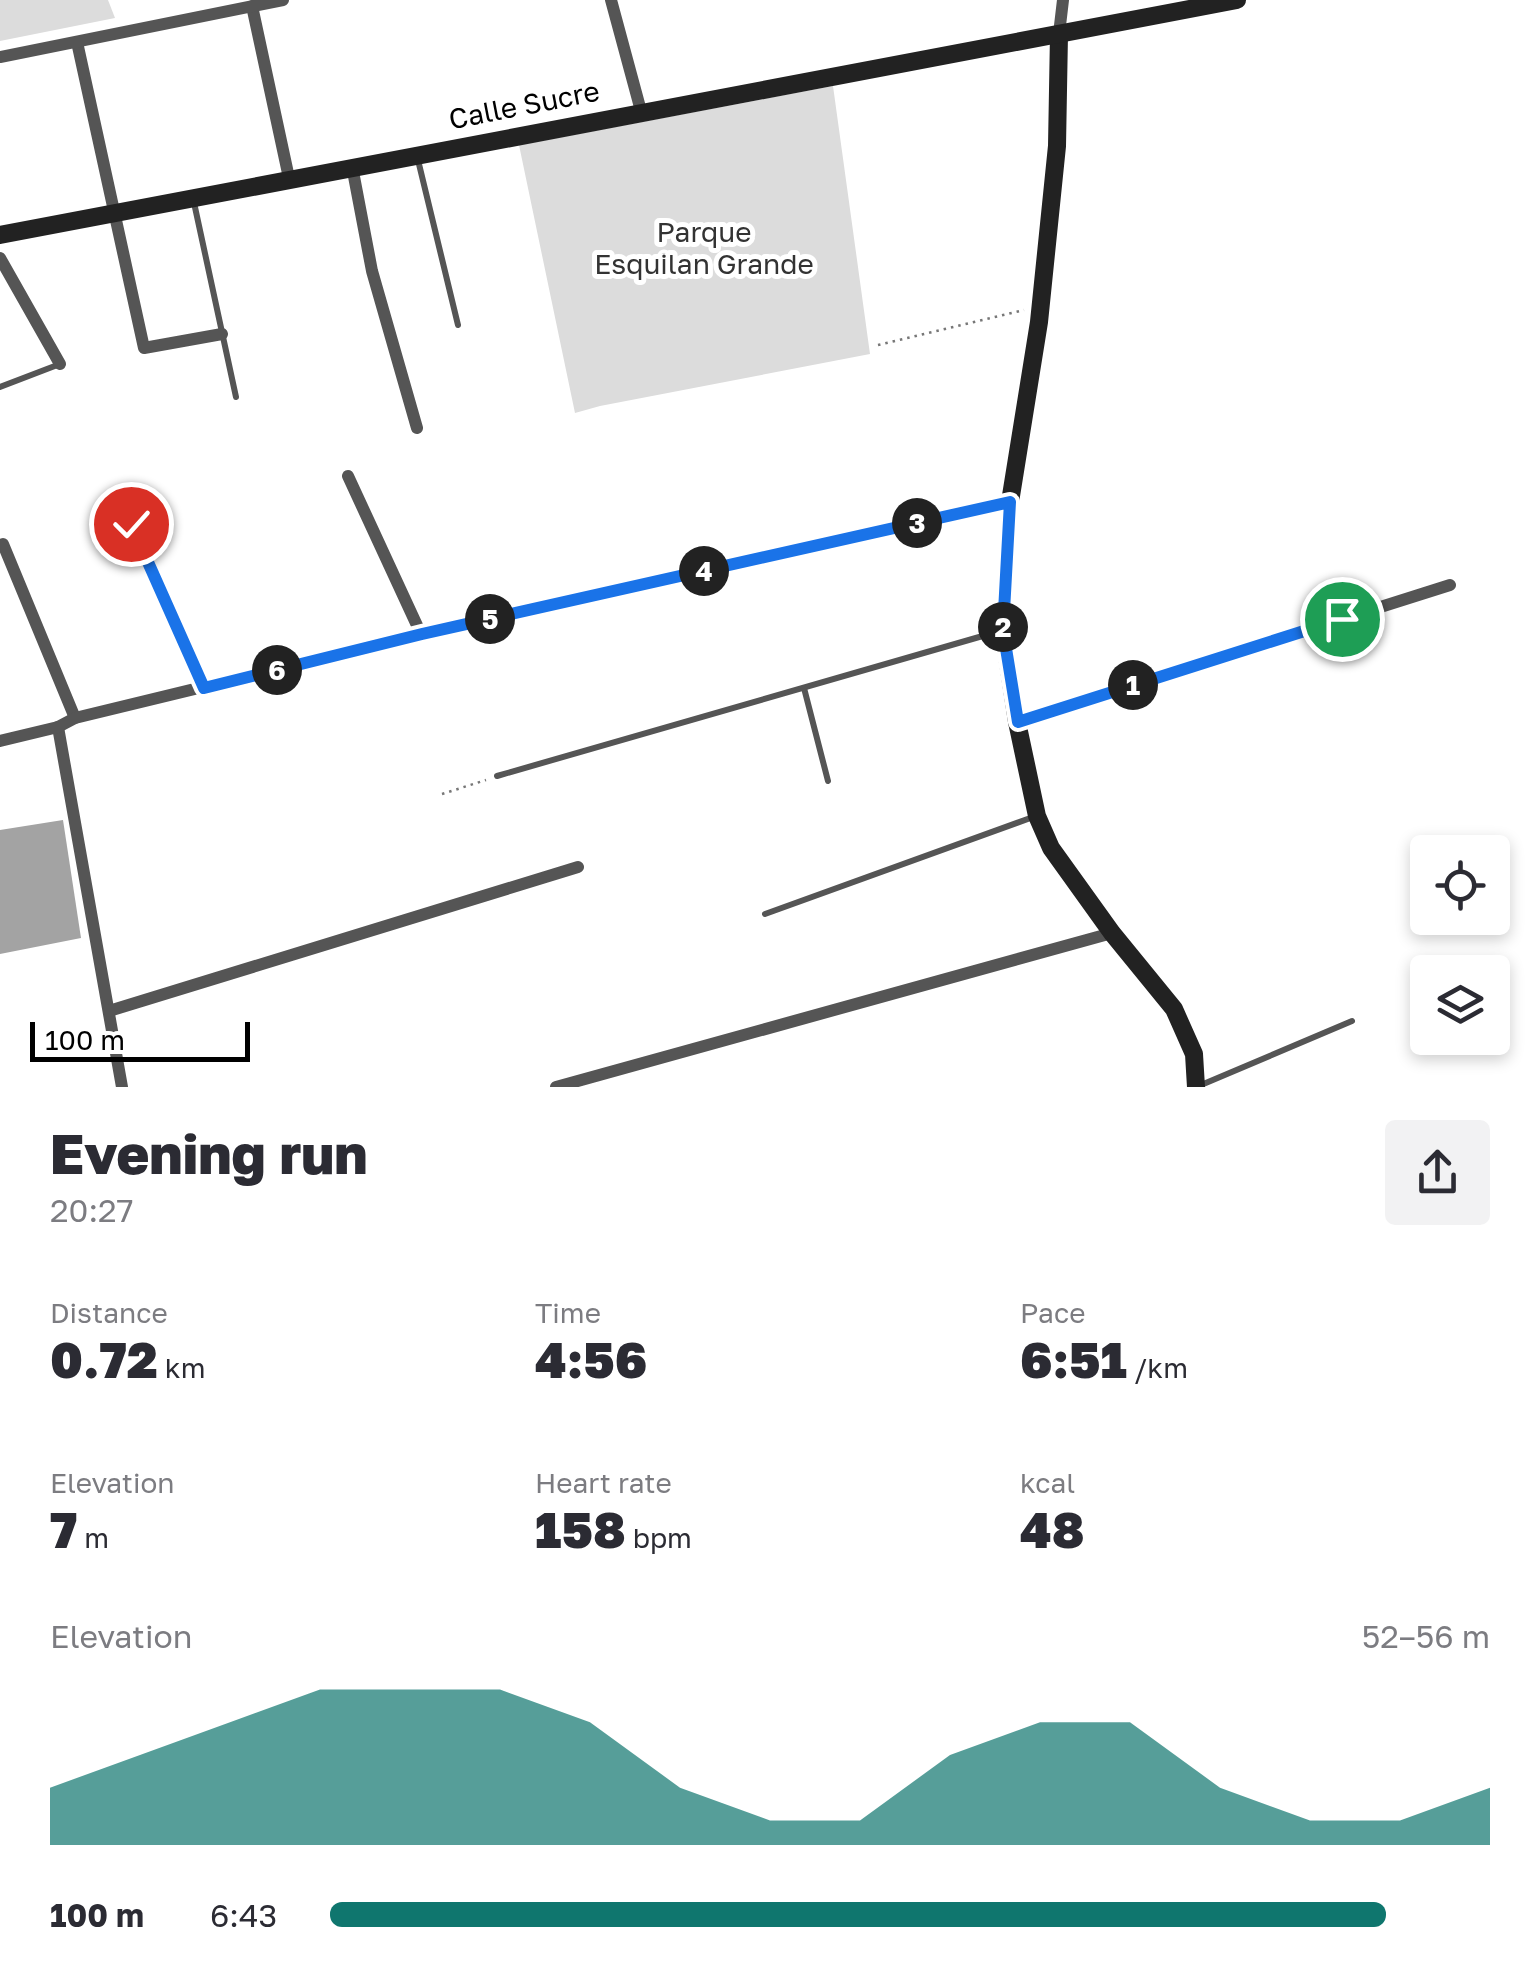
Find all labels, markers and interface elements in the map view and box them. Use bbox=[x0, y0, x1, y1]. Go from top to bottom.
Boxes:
street label: Calle Sucre bbox=[446, 74, 602, 135]
park label: Parque Esquilan Grande bbox=[594, 215, 814, 280]
pin bbox=[89, 482, 174, 567]
icon: check bbox=[104, 497, 159, 552]
pin: 3 bbox=[892, 498, 942, 548]
text: 3 bbox=[908, 506, 926, 539]
pin: 4 bbox=[679, 546, 729, 596]
text: 4 bbox=[695, 554, 713, 587]
pin bbox=[1300, 577, 1385, 662]
icon: arrive bbox=[1315, 592, 1370, 647]
pin: 5 bbox=[465, 594, 515, 644]
text: 5 bbox=[481, 602, 499, 635]
pin: 2 bbox=[978, 602, 1028, 652]
text: 2 bbox=[994, 610, 1012, 643]
pin: 6 bbox=[252, 645, 302, 695]
text: 6 bbox=[268, 653, 286, 686]
pin: 1 bbox=[1108, 660, 1158, 710]
text: 1 bbox=[1126, 668, 1140, 701]
map controls bbox=[1410, 835, 1510, 1055]
button: locate bbox=[1410, 835, 1510, 935]
button: layers bbox=[1410, 955, 1510, 1055]
scale bar bbox=[30, 1017, 250, 1062]
text: 100 m bbox=[45, 1023, 125, 1056]
text: Evening run bbox=[50, 1120, 368, 1186]
button: share bbox=[1385, 1120, 1490, 1225]
text: 20:27 bbox=[50, 1191, 134, 1229]
text: Distance bbox=[50, 1296, 168, 1329]
text: Time bbox=[535, 1296, 601, 1329]
text: Pace bbox=[1020, 1296, 1085, 1329]
text: 0.72 bbox=[50, 1329, 158, 1389]
text: 4:56 bbox=[535, 1329, 647, 1389]
text: 6:51 bbox=[1020, 1329, 1127, 1389]
text: km bbox=[158, 1351, 205, 1384]
text: /km bbox=[1127, 1351, 1188, 1384]
text: Elevation bbox=[50, 1466, 175, 1499]
text: Heart rate bbox=[535, 1466, 672, 1499]
text: kcal bbox=[1020, 1466, 1075, 1499]
text: 7 bbox=[50, 1499, 77, 1559]
text: 158 bbox=[535, 1499, 626, 1559]
text: 48 bbox=[1020, 1499, 1085, 1559]
text: m bbox=[77, 1521, 109, 1554]
text: bpm bbox=[626, 1521, 692, 1554]
text: Elevation bbox=[50, 1617, 192, 1655]
text: 52–56 m bbox=[1362, 1617, 1490, 1655]
text: 100 m bbox=[50, 1896, 144, 1934]
text: 6:43 bbox=[210, 1896, 277, 1934]

